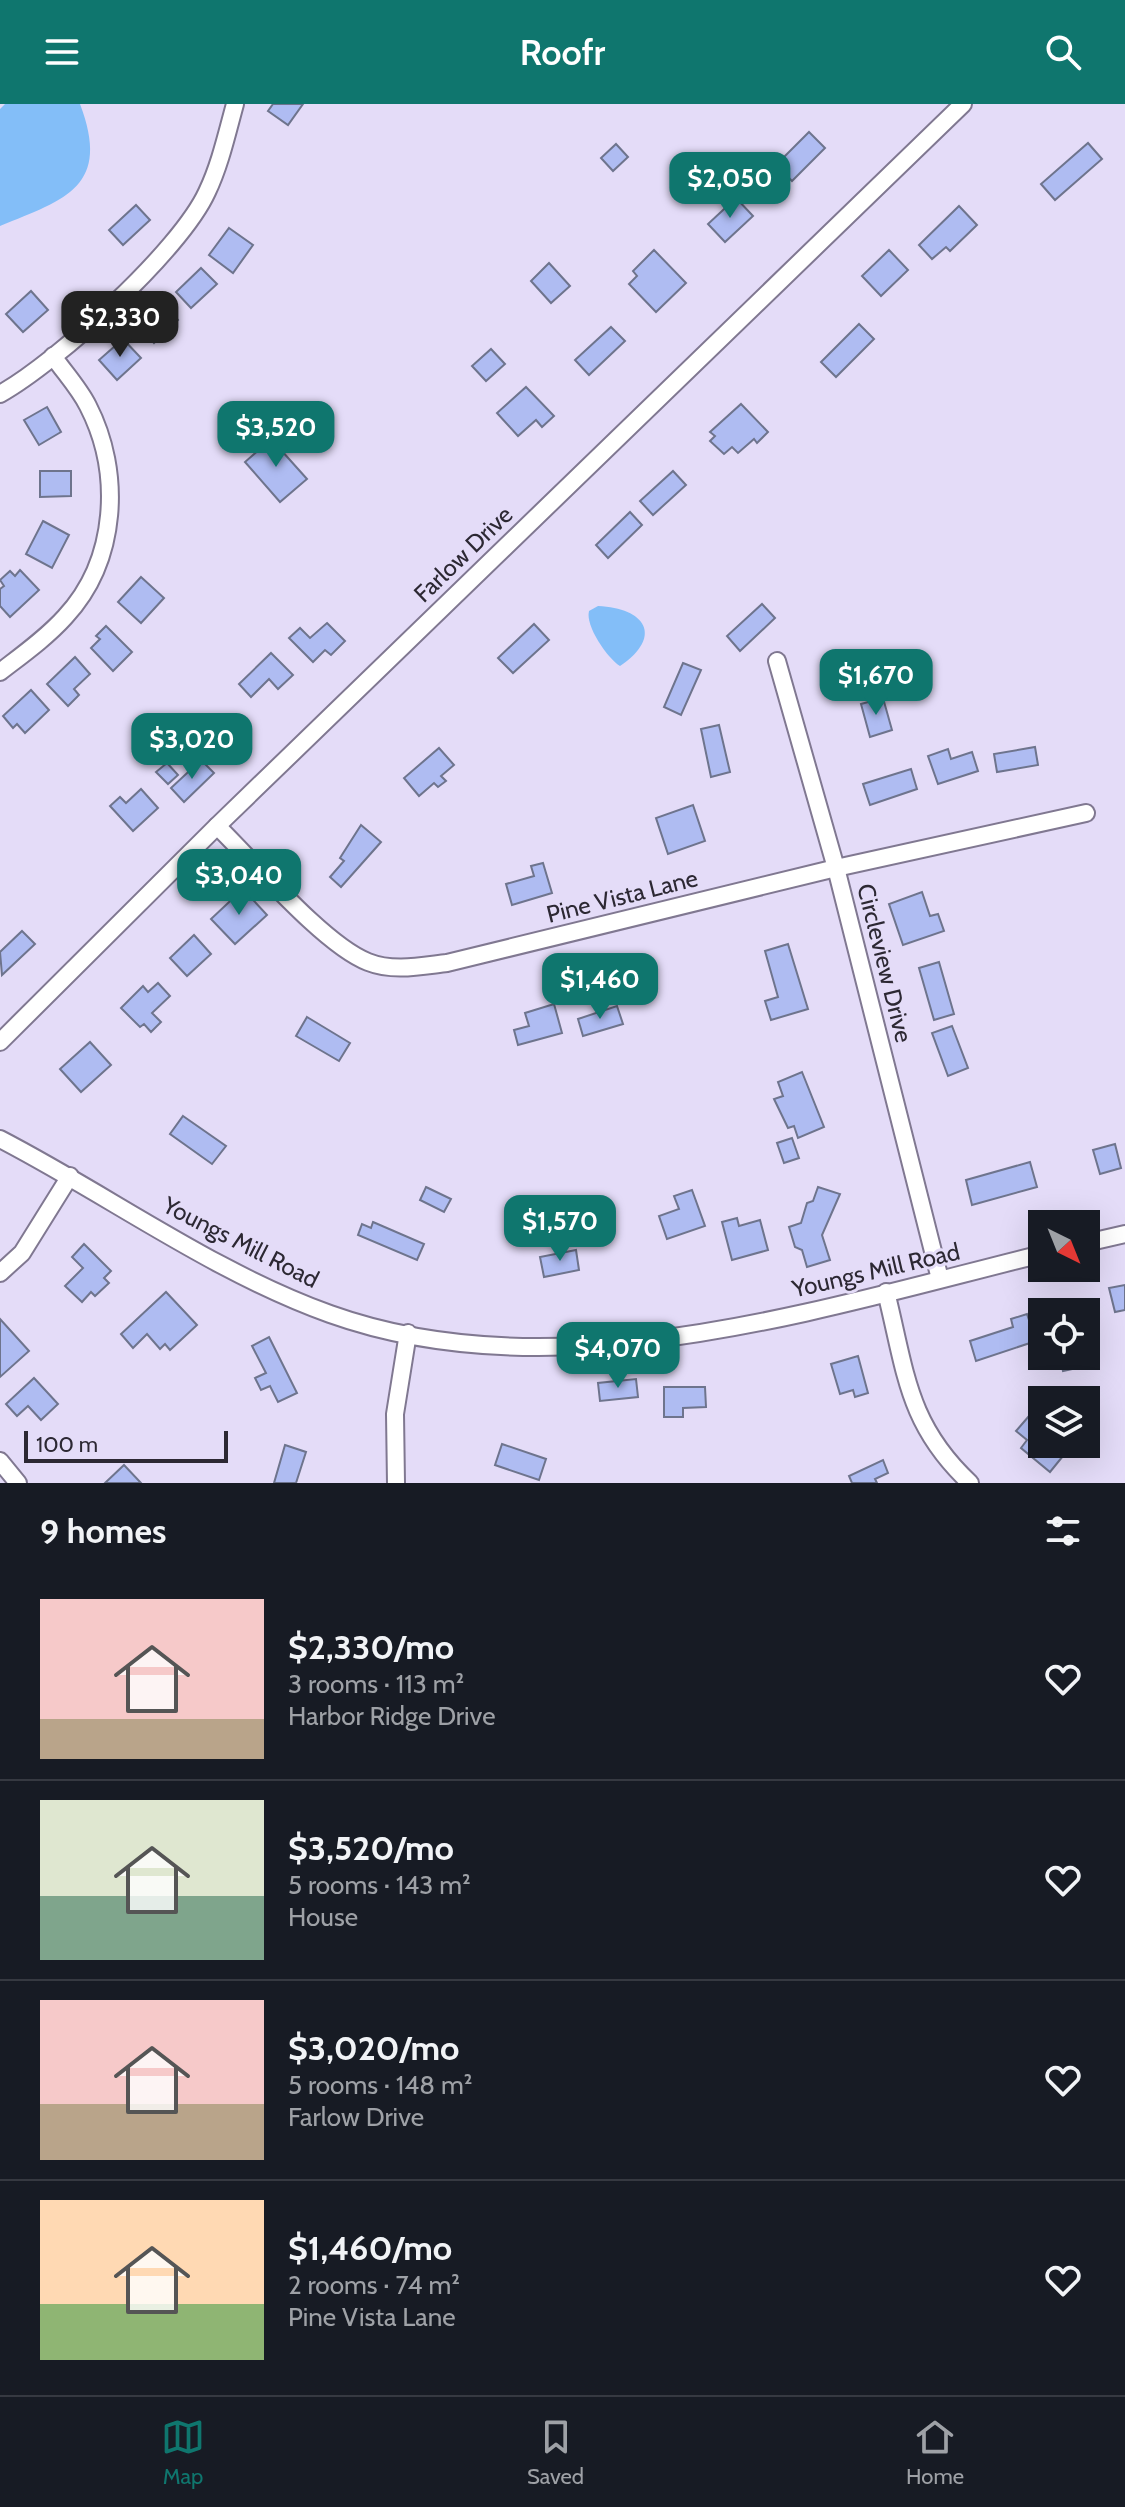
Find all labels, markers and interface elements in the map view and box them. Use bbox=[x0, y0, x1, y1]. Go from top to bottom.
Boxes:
icon: menu bbox=[40, 30, 84, 74]
text: Roofr bbox=[520, 30, 605, 74]
icon: search bbox=[1041, 30, 1085, 74]
pin: $2,050 bbox=[665, 152, 795, 220]
text: $2,050 bbox=[687, 162, 773, 194]
pin: $2,330 bbox=[55, 291, 185, 359]
text: $2,330 bbox=[79, 301, 161, 333]
pin: $3,520 bbox=[211, 401, 341, 469]
text: $3,520 bbox=[235, 411, 317, 443]
street label: Farlow Drive bbox=[408, 500, 518, 608]
pin: $1,670 bbox=[811, 649, 941, 717]
text: $1,670 bbox=[838, 659, 914, 691]
pin: $3,020 bbox=[127, 713, 257, 781]
text: $3,020 bbox=[149, 723, 235, 755]
pin: $3,040 bbox=[174, 849, 304, 917]
text: $3,040 bbox=[195, 859, 283, 891]
street label: Pine Vista Lane bbox=[543, 863, 701, 929]
street label: Circleview Drive bbox=[851, 881, 919, 1045]
pin: $1,460 bbox=[535, 953, 665, 1021]
text: $1,460 bbox=[560, 963, 640, 995]
street label: Youngs Mill Road bbox=[157, 1190, 324, 1294]
pin: $1,570 bbox=[495, 1195, 625, 1263]
text: $1,570 bbox=[522, 1205, 598, 1237]
north arrow bbox=[1028, 1210, 1100, 1282]
map controls bbox=[1028, 1210, 1100, 1458]
street label: Youngs Mill Road bbox=[788, 1237, 963, 1304]
button: locate bbox=[1028, 1298, 1100, 1370]
pin: $4,070 bbox=[553, 1322, 683, 1390]
text: $4,070 bbox=[575, 1332, 661, 1364]
button: layers bbox=[1028, 1386, 1100, 1458]
scale bar bbox=[24, 1427, 228, 1463]
text: 100 m bbox=[36, 1431, 98, 1458]
icon: filters bbox=[1041, 1509, 1085, 1553]
text: 9 homes bbox=[40, 1510, 166, 1552]
text: $2,330/mo bbox=[288, 1626, 454, 1668]
icon: home bbox=[104, 1631, 200, 1727]
icon: heart bbox=[1041, 1657, 1085, 1701]
text: 3 rooms · 113 m² bbox=[288, 1668, 464, 1700]
text: Harbor Ridge Drive bbox=[288, 1700, 495, 1732]
text: $3,520/mo bbox=[288, 1827, 454, 1869]
icon: home bbox=[104, 1832, 200, 1928]
icon: heart bbox=[1041, 1858, 1085, 1902]
text: 5 rooms · 143 m² bbox=[288, 1869, 471, 1901]
text: House bbox=[288, 1901, 358, 1933]
text: $3,020/mo bbox=[288, 2027, 459, 2069]
icon: home bbox=[104, 2032, 200, 2128]
icon: heart bbox=[1041, 2058, 1085, 2102]
text: 5 rooms · 148 m² bbox=[288, 2069, 472, 2101]
text: Farlow Drive bbox=[288, 2101, 424, 2133]
text: $1,460/mo bbox=[288, 2227, 452, 2269]
icon: home bbox=[104, 2232, 200, 2328]
icon: heart bbox=[1041, 2258, 1085, 2302]
text: 2 rooms · 74 m² bbox=[288, 2269, 460, 2301]
text: Pine Vista Lane bbox=[288, 2301, 456, 2333]
tab: Map bbox=[161, 2415, 205, 2490]
tab: Saved bbox=[527, 2415, 584, 2490]
tab: Home bbox=[906, 2415, 964, 2490]

